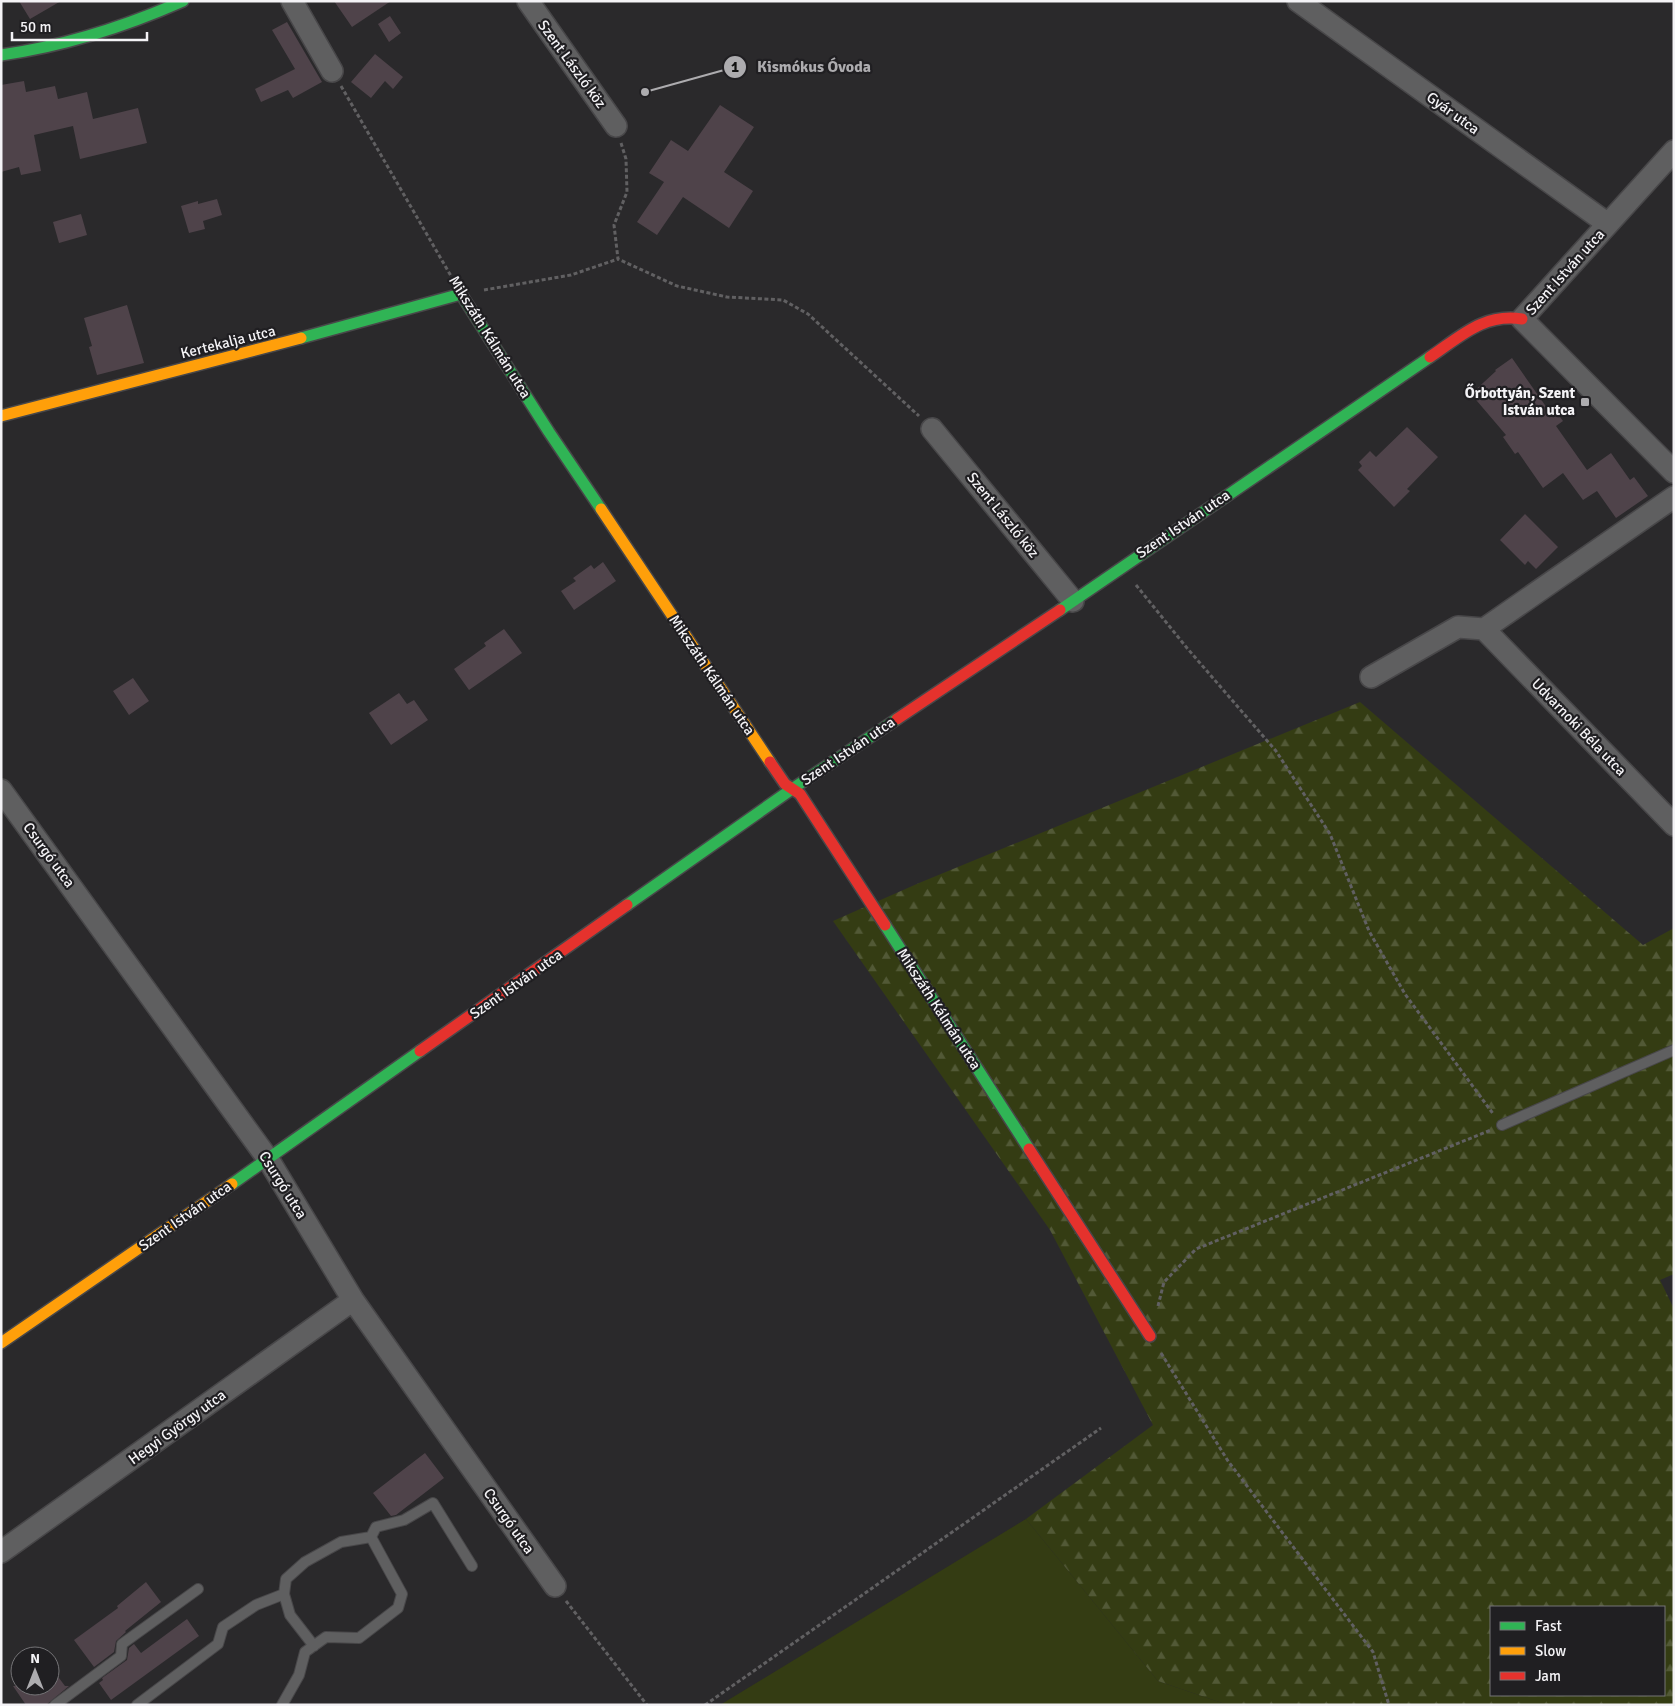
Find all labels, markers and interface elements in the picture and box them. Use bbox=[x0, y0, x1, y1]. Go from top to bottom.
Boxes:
scale bar bbox=[12, 10, 148, 42]
street label: Szent László köz bbox=[534, 17, 610, 112]
text: 50 m bbox=[20, 18, 51, 36]
callout: Kismókus Óvoda bbox=[722, 51, 881, 82]
text: Kismókus Óvoda bbox=[757, 57, 871, 77]
text: 1 bbox=[731, 58, 739, 76]
street label: Gyár utca bbox=[1423, 88, 1483, 138]
street label: Szent István utca bbox=[1522, 225, 1608, 319]
street label: Mikszáth Kálmán utca bbox=[445, 272, 535, 402]
street label: Kertekalja utca bbox=[179, 322, 277, 362]
place label: Őrbottyán, Szent István utca bbox=[1465, 383, 1575, 419]
marker: Őrbottyán, Szent István utca bbox=[1579, 396, 1591, 408]
street label: Szent László köz bbox=[963, 469, 1043, 561]
street label: Szent István utca bbox=[1133, 486, 1233, 562]
street label: Mikszáth Kálmán utca bbox=[665, 611, 759, 739]
street label: Udvarnoki Béla utca bbox=[1528, 674, 1630, 780]
street label: Szent István utca bbox=[798, 713, 898, 789]
street label: Csurgó utca bbox=[19, 819, 79, 891]
street label: Szent István utca bbox=[466, 945, 566, 1023]
street label: Mikszáth Kálmán utca bbox=[893, 945, 985, 1073]
street label: Csurgó utca bbox=[255, 1148, 311, 1222]
street label: Szent István utca bbox=[135, 1177, 235, 1255]
street label: Hegyi György utca bbox=[125, 1386, 229, 1468]
street label: Csurgó utca bbox=[480, 1485, 538, 1557]
legend bbox=[1490, 1606, 1665, 1696]
text: Fast bbox=[1535, 1617, 1562, 1635]
text: Slow bbox=[1535, 1642, 1566, 1660]
north arrow bbox=[10, 1646, 60, 1696]
text: N bbox=[30, 1650, 40, 1667]
text: Jam bbox=[1535, 1667, 1561, 1685]

